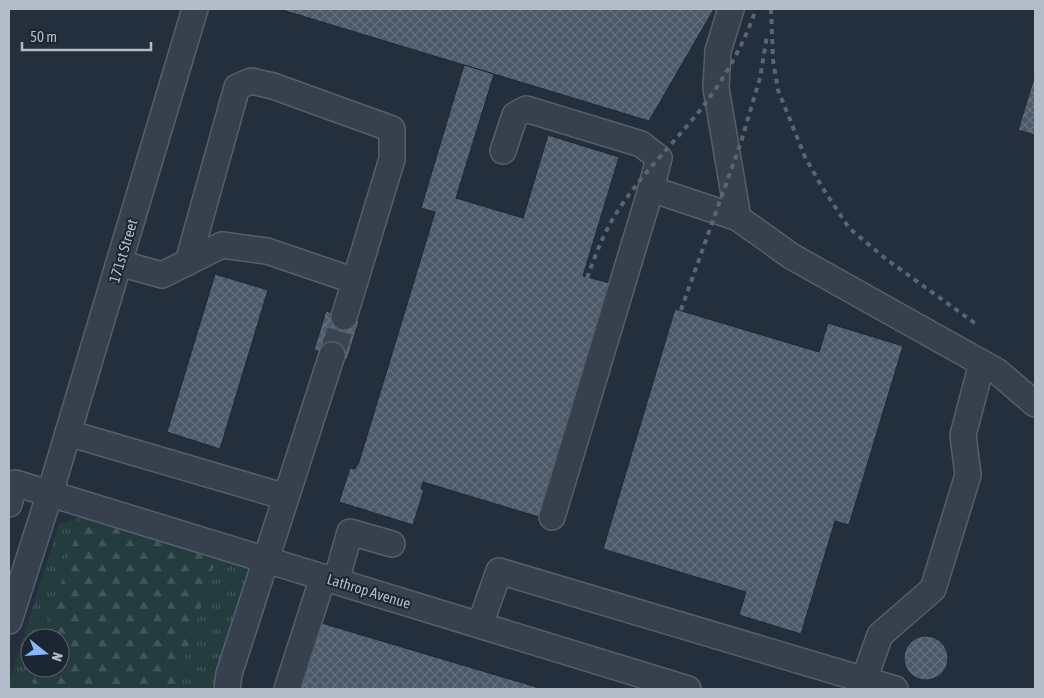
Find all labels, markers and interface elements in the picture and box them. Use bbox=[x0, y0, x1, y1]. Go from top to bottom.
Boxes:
scale bar bbox=[22, 20, 151, 52]
text: 50 m bbox=[30, 28, 57, 45]
street label: 171st Street bbox=[105, 217, 141, 285]
street label: Lathrop Avenue bbox=[325, 570, 413, 612]
north arrow bbox=[20, 628, 70, 678]
text: N bbox=[49, 651, 66, 663]

